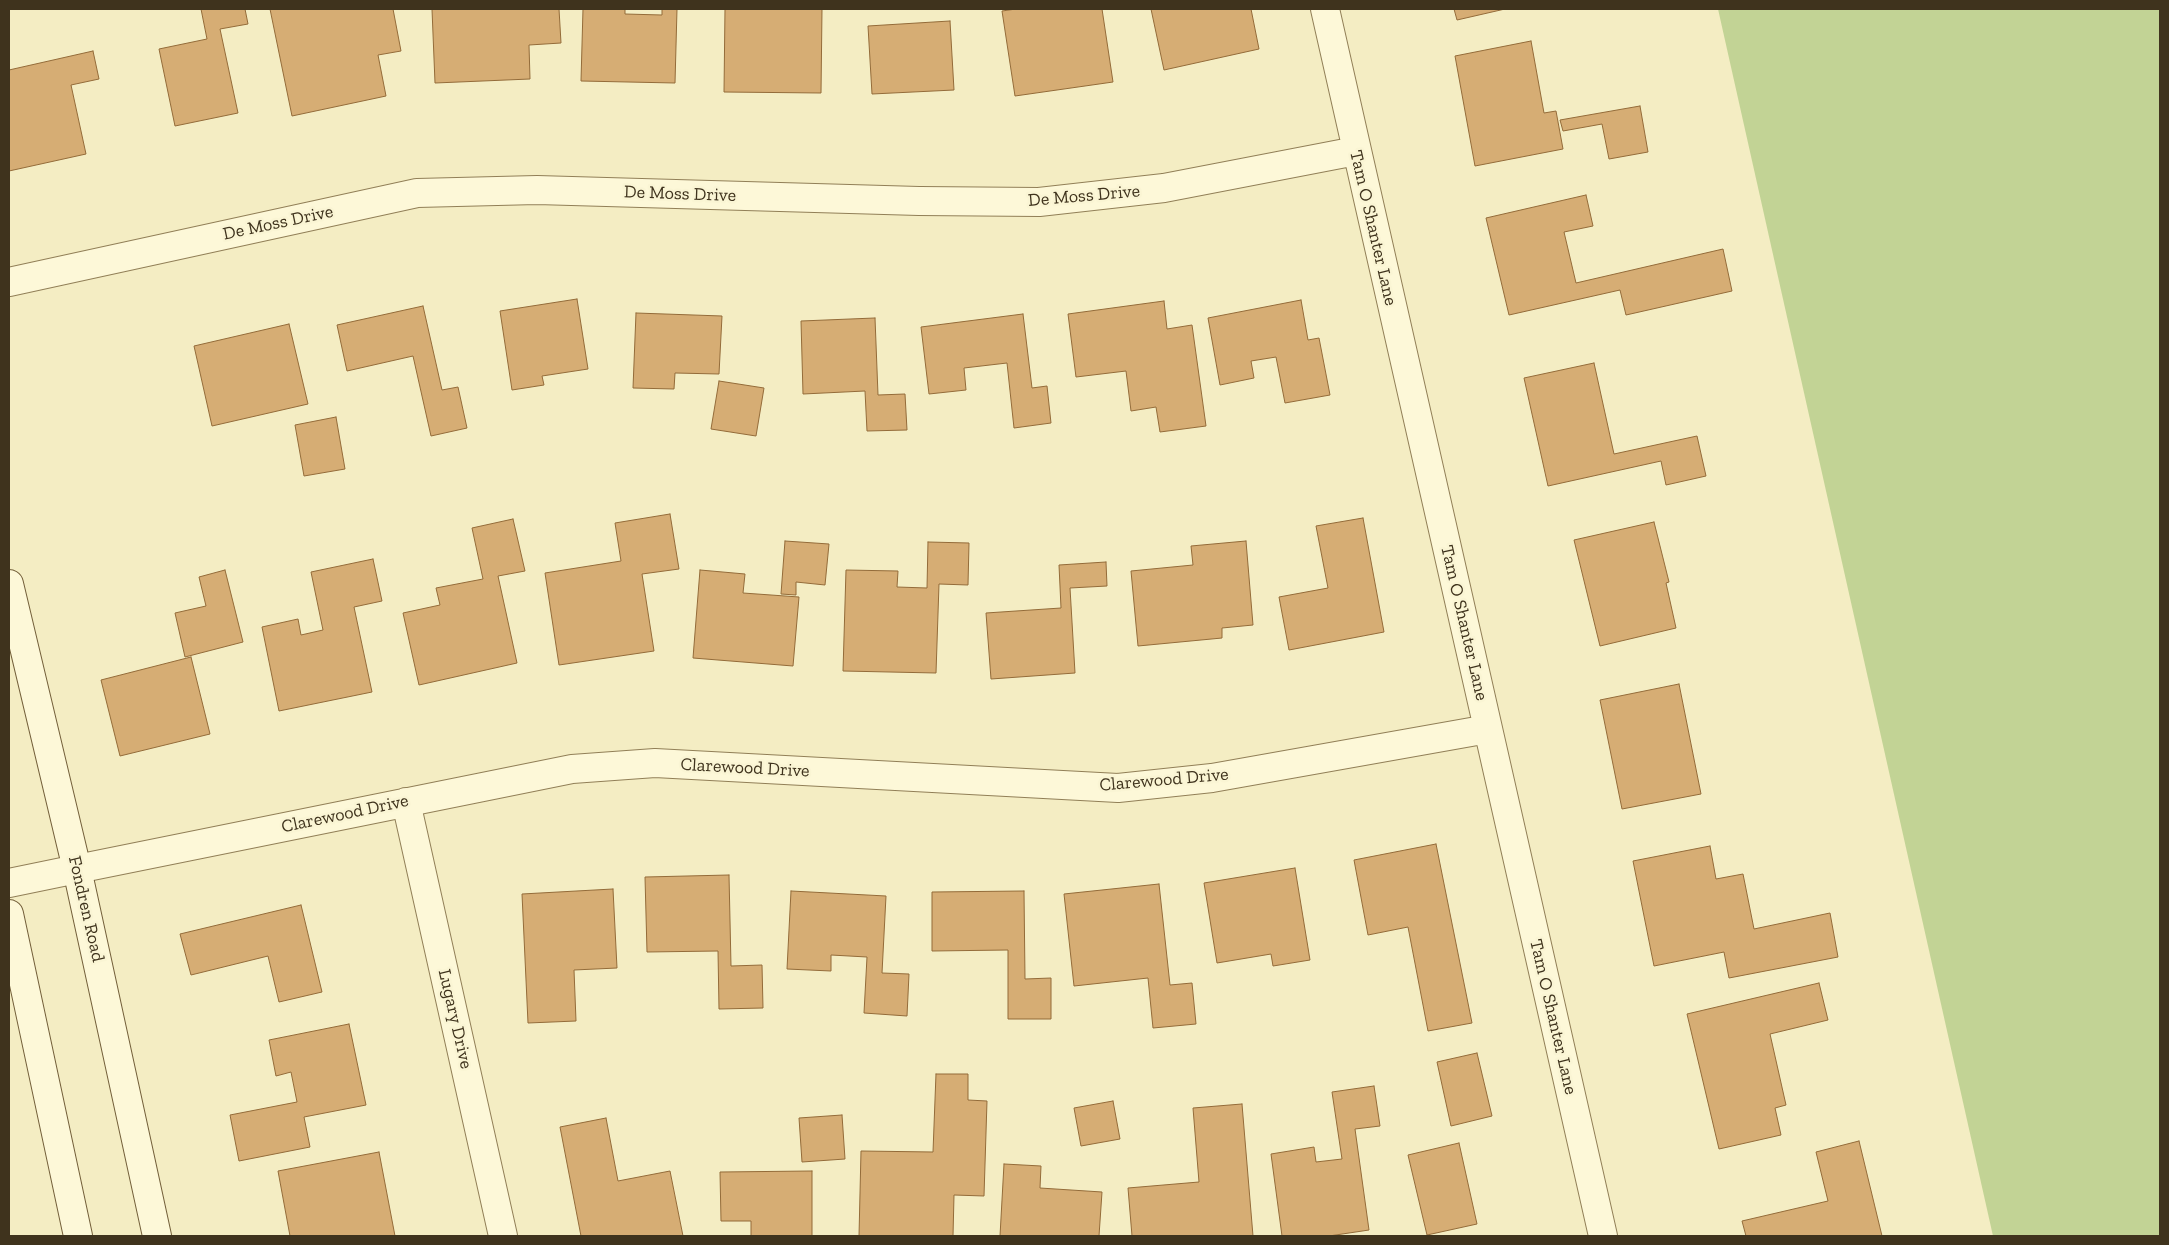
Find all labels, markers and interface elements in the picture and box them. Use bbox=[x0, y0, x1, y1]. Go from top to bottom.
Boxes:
street label: Tam O Shanter Lane bbox=[1345, 148, 1401, 308]
street label: De Moss Drive bbox=[1027, 180, 1141, 212]
street label: De Moss Drive bbox=[624, 181, 736, 207]
street label: De Moss Drive bbox=[221, 201, 335, 245]
street label: Tam O Shanter Lane bbox=[1436, 543, 1492, 703]
street label: Clarewood Drive bbox=[680, 754, 810, 782]
street label: Clarewood Drive bbox=[1099, 764, 1229, 796]
street label: Clarewood Drive bbox=[279, 790, 411, 838]
street label: Fondren Road bbox=[63, 854, 109, 964]
street label: Tam O Shanter Lane bbox=[1525, 937, 1581, 1097]
street label: Lugary Drive bbox=[433, 967, 477, 1071]

